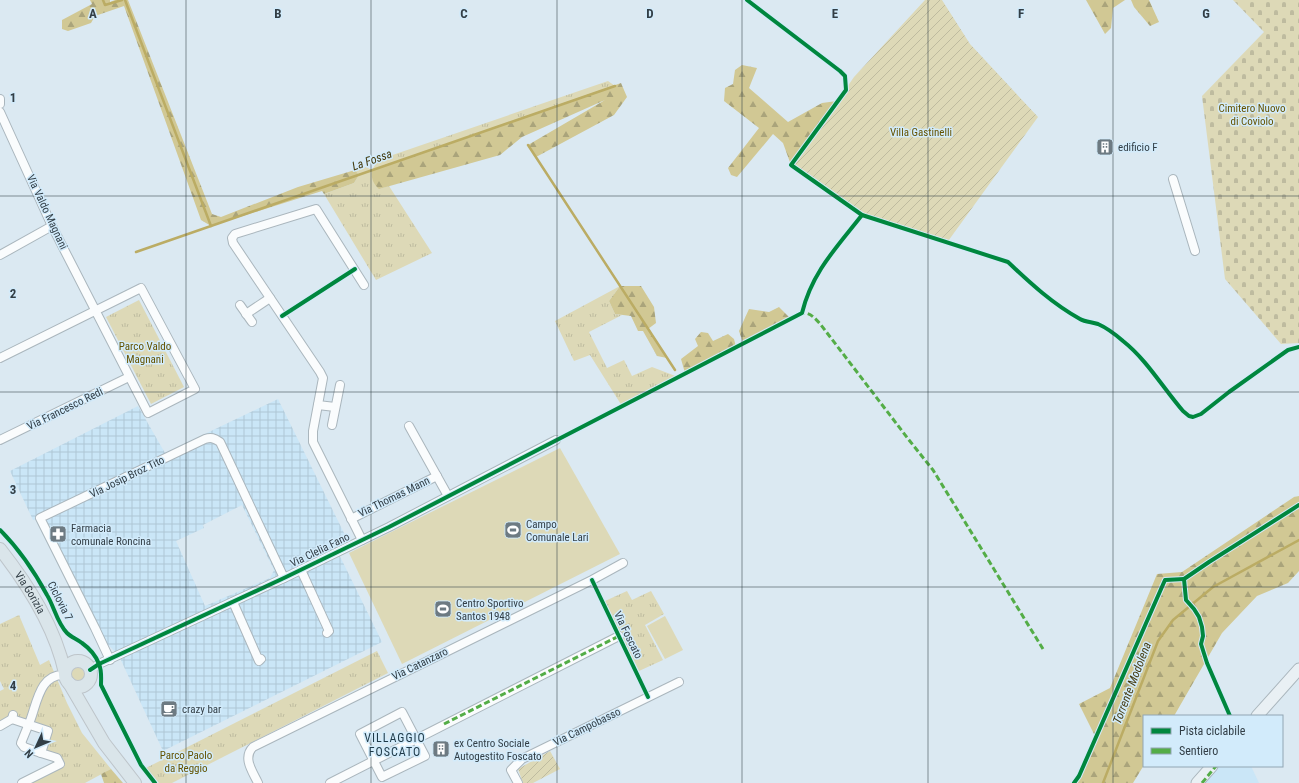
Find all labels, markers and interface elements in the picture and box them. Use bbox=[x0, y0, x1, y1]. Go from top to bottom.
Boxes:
text: A bbox=[89, 6, 97, 21]
text: B bbox=[274, 6, 282, 21]
text: C bbox=[460, 6, 468, 21]
text: D bbox=[646, 6, 654, 21]
text: E bbox=[832, 6, 839, 21]
text: F bbox=[1018, 6, 1024, 21]
text: G bbox=[1202, 6, 1210, 21]
text: 1 bbox=[10, 90, 16, 105]
park label: Cimitero Nuovo di Coviolo bbox=[1219, 102, 1286, 128]
park label: Villa Gastinelli bbox=[890, 126, 952, 139]
building icon: edificio F bbox=[1095, 137, 1115, 157]
place label: edificio F bbox=[1118, 141, 1157, 154]
water label: La Fossa bbox=[350, 147, 394, 173]
street label: Via Valdo Magnani bbox=[24, 172, 70, 252]
text: 2 bbox=[10, 286, 17, 301]
park label: Parco Valdo Magnani bbox=[119, 340, 172, 366]
street label: Via Francesco Redi bbox=[25, 385, 105, 433]
street label: Via Josip Broz Tito bbox=[87, 453, 167, 501]
street label: Via Thomas Mann bbox=[356, 474, 432, 520]
text: 3 bbox=[10, 482, 16, 497]
place label: Campo Comunale Lari bbox=[526, 518, 589, 544]
sports icon: Campo Comunale Lari bbox=[503, 520, 523, 540]
place label: Farmacia comunale Roncina bbox=[71, 522, 151, 548]
pharmacy icon: Farmacia comunale Roncina bbox=[48, 524, 68, 544]
street label: Via Clelia Fano bbox=[288, 530, 352, 570]
street label: Via Gorizia bbox=[12, 569, 48, 616]
street label: Ciclovia 7 bbox=[45, 579, 75, 623]
place label: Centro Sportivo Santos 1948 bbox=[456, 597, 524, 623]
sports icon: Centro Sportivo Santos 1948 bbox=[433, 599, 453, 619]
street label: Via Foscato bbox=[611, 609, 645, 661]
water label: Torrente Modolena bbox=[1110, 640, 1154, 726]
street label: Via Catanzaro bbox=[390, 645, 451, 683]
text: 4 bbox=[10, 678, 17, 693]
cafe icon: crazy bar bbox=[159, 699, 179, 719]
place label: crazy bar bbox=[182, 703, 222, 716]
street label: Via Campobasso bbox=[551, 705, 623, 749]
legend bbox=[1143, 715, 1283, 767]
text: Pista ciclabile bbox=[1179, 724, 1246, 738]
north arrow bbox=[16, 727, 56, 767]
district label: VILLAGGIO FOSCATO bbox=[364, 731, 426, 759]
place label: ex Centro Sociale Autogestito Foscato bbox=[454, 737, 542, 763]
building icon: ex Centro Sociale Autogestito Foscato bbox=[431, 739, 451, 759]
text: Sentiero bbox=[1179, 744, 1218, 758]
text: N bbox=[22, 746, 36, 761]
park label: Parco Paolo da Reggio bbox=[160, 749, 213, 775]

